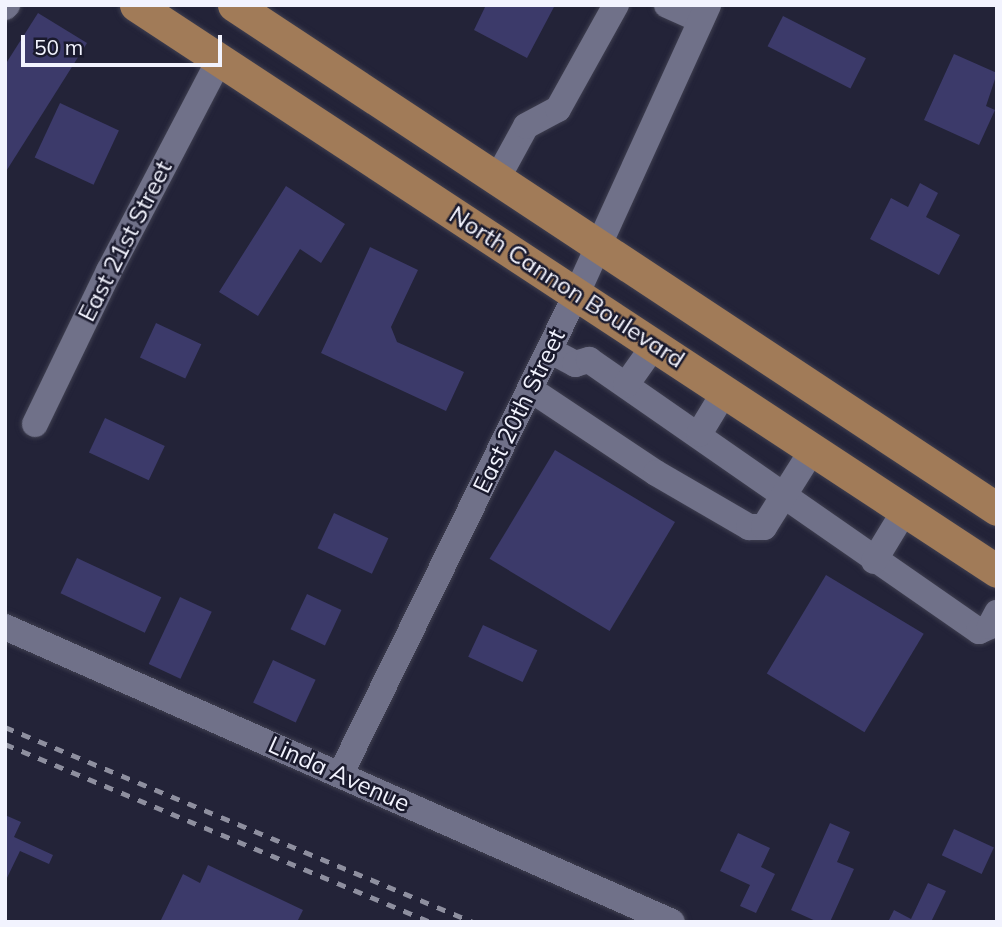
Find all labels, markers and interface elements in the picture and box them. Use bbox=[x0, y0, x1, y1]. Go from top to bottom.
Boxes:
scale bar bbox=[24, 21, 226, 65]
text: 50 m bbox=[34, 34, 83, 60]
street label: East 21st Street bbox=[72, 156, 178, 326]
street label: North Cannon Boulevard bbox=[444, 200, 690, 374]
street label: East 20th Street bbox=[467, 324, 571, 498]
street label: Linda Avenue bbox=[264, 730, 414, 818]

